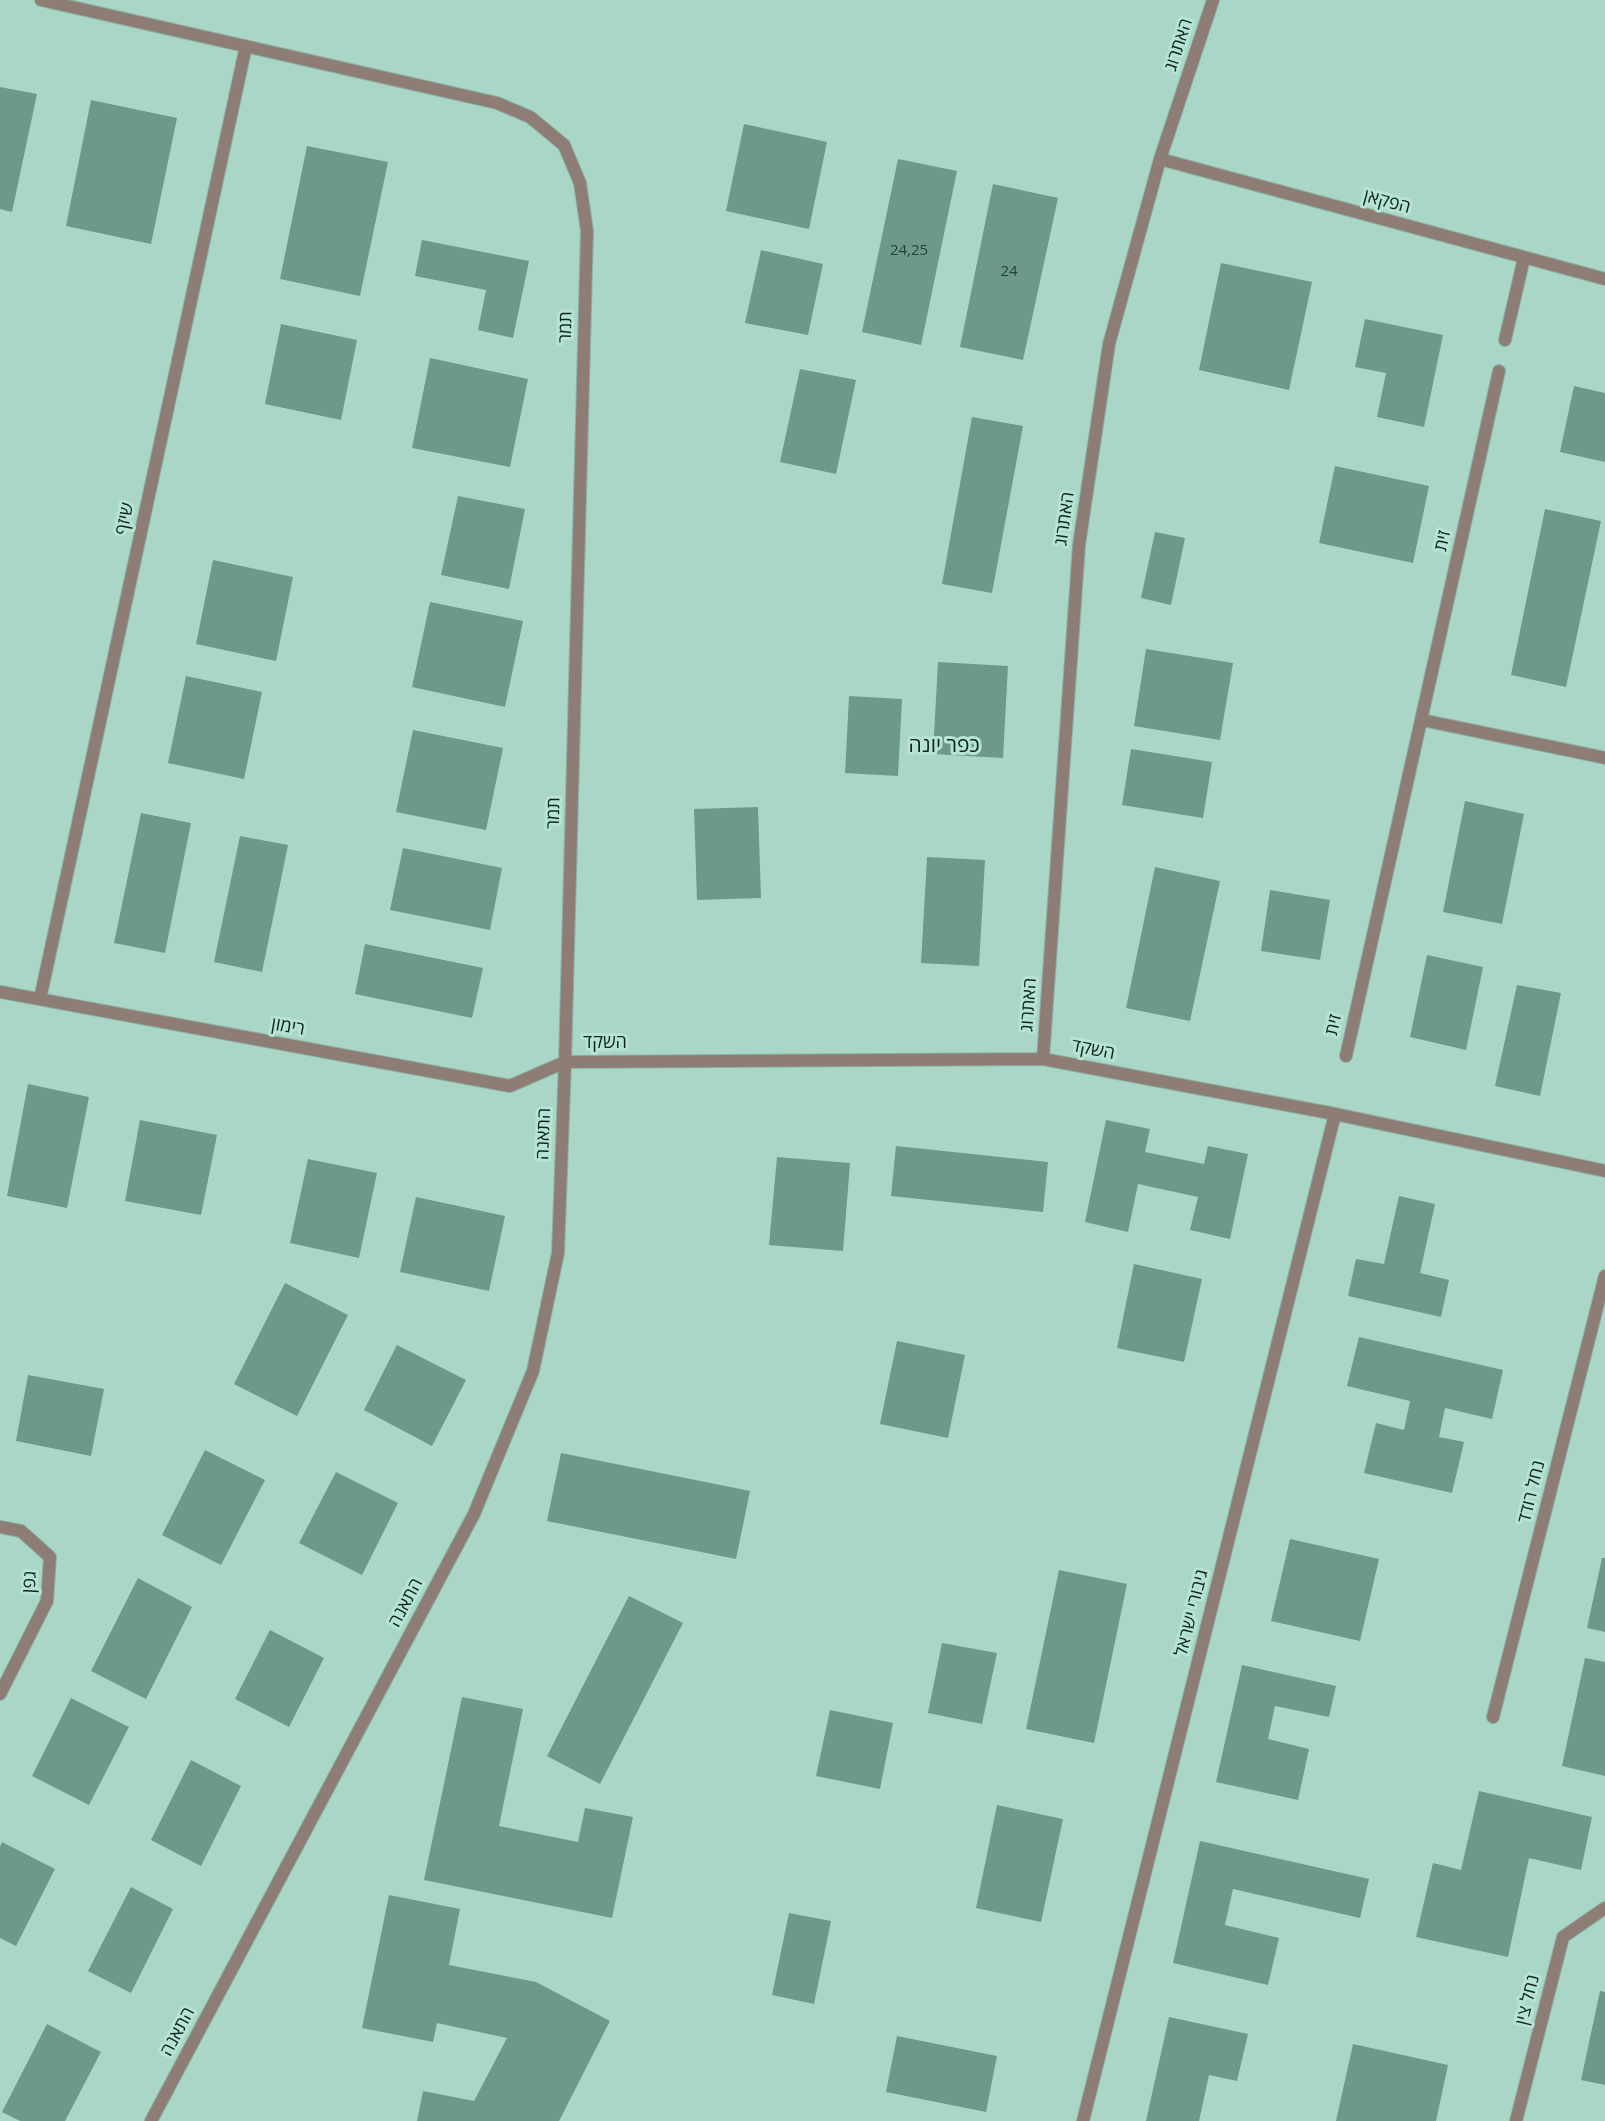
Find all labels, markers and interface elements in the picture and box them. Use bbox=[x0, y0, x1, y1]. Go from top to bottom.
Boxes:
street label: האתרוג bbox=[1160, 16, 1198, 74]
street label: הפקאן bbox=[1361, 185, 1413, 219]
house number: 24,25 bbox=[890, 242, 928, 260]
house number: 24 bbox=[1000, 263, 1018, 281]
street label: תמר bbox=[555, 311, 577, 343]
street label: האתרוג bbox=[1051, 491, 1079, 547]
street label: שיזף bbox=[111, 501, 139, 537]
street label: זית bbox=[1430, 529, 1456, 553]
district label: כפר יונה bbox=[908, 733, 980, 759]
street label: תמר bbox=[543, 797, 565, 829]
street label: האתרוג bbox=[1016, 977, 1042, 1033]
street label: רימון bbox=[270, 1013, 306, 1041]
street label: זית bbox=[1321, 1013, 1347, 1037]
street label: השקד bbox=[583, 1032, 627, 1054]
street label: השקד bbox=[1069, 1035, 1117, 1065]
street label: התאנה bbox=[532, 1107, 556, 1161]
street label: נחל רודד bbox=[1514, 1458, 1550, 1526]
street label: גיבורי ישראל bbox=[1171, 1567, 1213, 1659]
street label: גפן bbox=[18, 1570, 42, 1594]
street label: התאנה bbox=[384, 1575, 428, 1631]
street label: נחל צין bbox=[1511, 1973, 1545, 2027]
street label: התאנה bbox=[156, 2004, 200, 2060]

